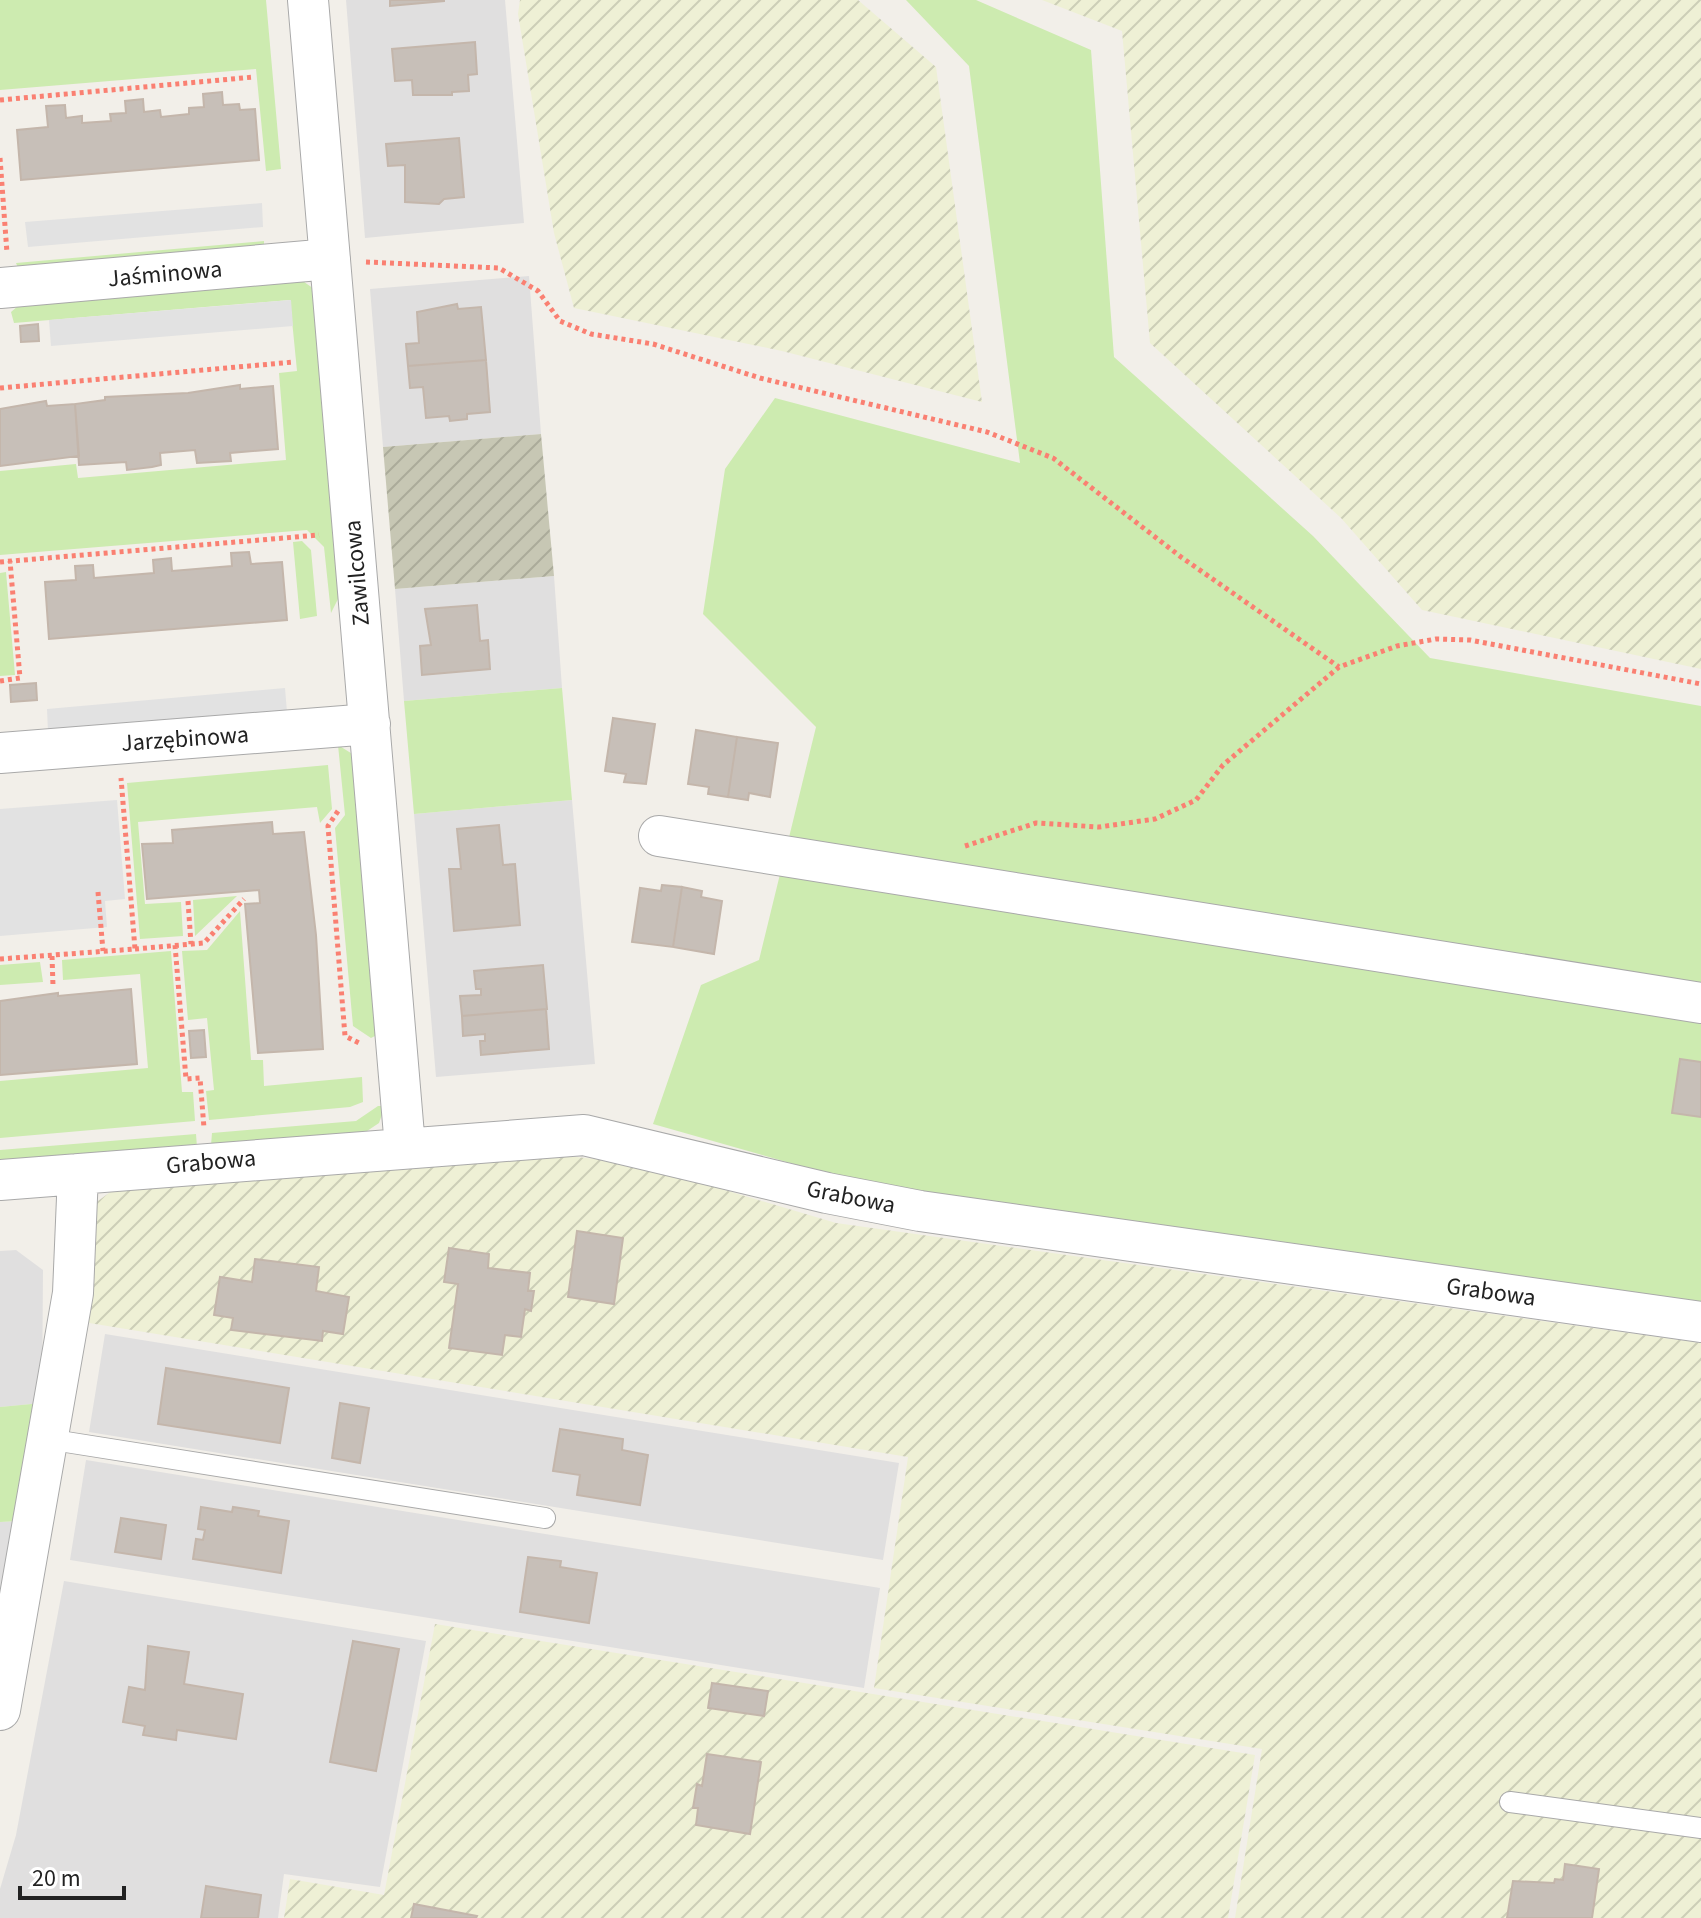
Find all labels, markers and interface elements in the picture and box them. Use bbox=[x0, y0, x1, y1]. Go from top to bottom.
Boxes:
street label: Jaśminowa bbox=[106, 252, 224, 296]
street label: Zawilcowa bbox=[335, 518, 379, 628]
street label: Jarzębinowa bbox=[120, 717, 250, 761]
street label: Grabowa bbox=[165, 1141, 257, 1183]
street label: Grabowa bbox=[804, 1171, 898, 1223]
street label: Grabowa bbox=[1444, 1268, 1538, 1316]
scale bar bbox=[20, 1850, 124, 1900]
text: 20 m bbox=[32, 1861, 81, 1896]

